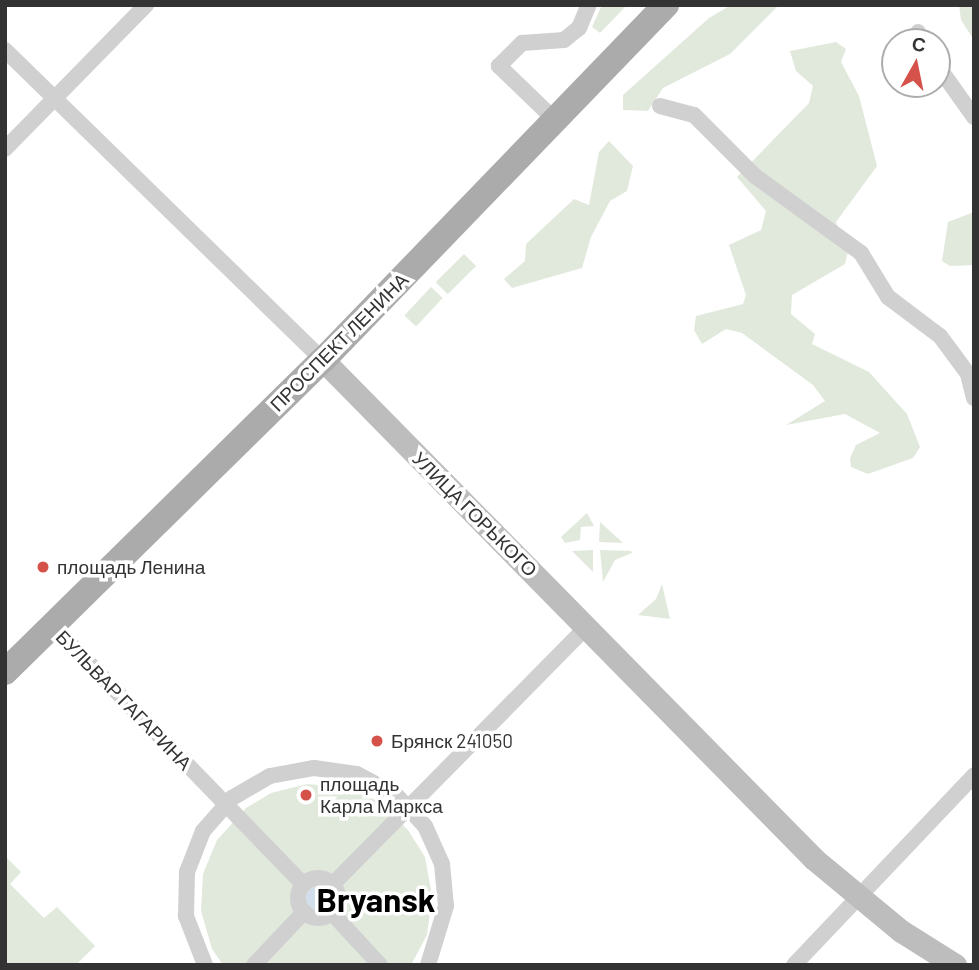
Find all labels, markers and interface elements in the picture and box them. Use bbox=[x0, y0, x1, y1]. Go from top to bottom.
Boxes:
north arrow bbox=[881, 28, 951, 98]
text: С bbox=[910, 31, 928, 56]
street label: ПРОСПЕКТ ЛЕНИНА bbox=[265, 268, 413, 416]
street label: УЛИЦА ГОРЬКОГО bbox=[408, 447, 542, 581]
place label: площадь Ленина bbox=[57, 556, 205, 578]
marker: площадь Ленина bbox=[35, 559, 51, 575]
street label: БУЛЬВАР ГАГАРИНА bbox=[51, 625, 197, 775]
place label: Брянск 241050 bbox=[391, 730, 513, 752]
marker: Брянск 241050 bbox=[369, 733, 385, 749]
place label: площадь Карла Маркса bbox=[320, 773, 443, 817]
marker: площадь Карла Маркса bbox=[298, 787, 314, 803]
district label: Bryansk bbox=[317, 880, 435, 920]

